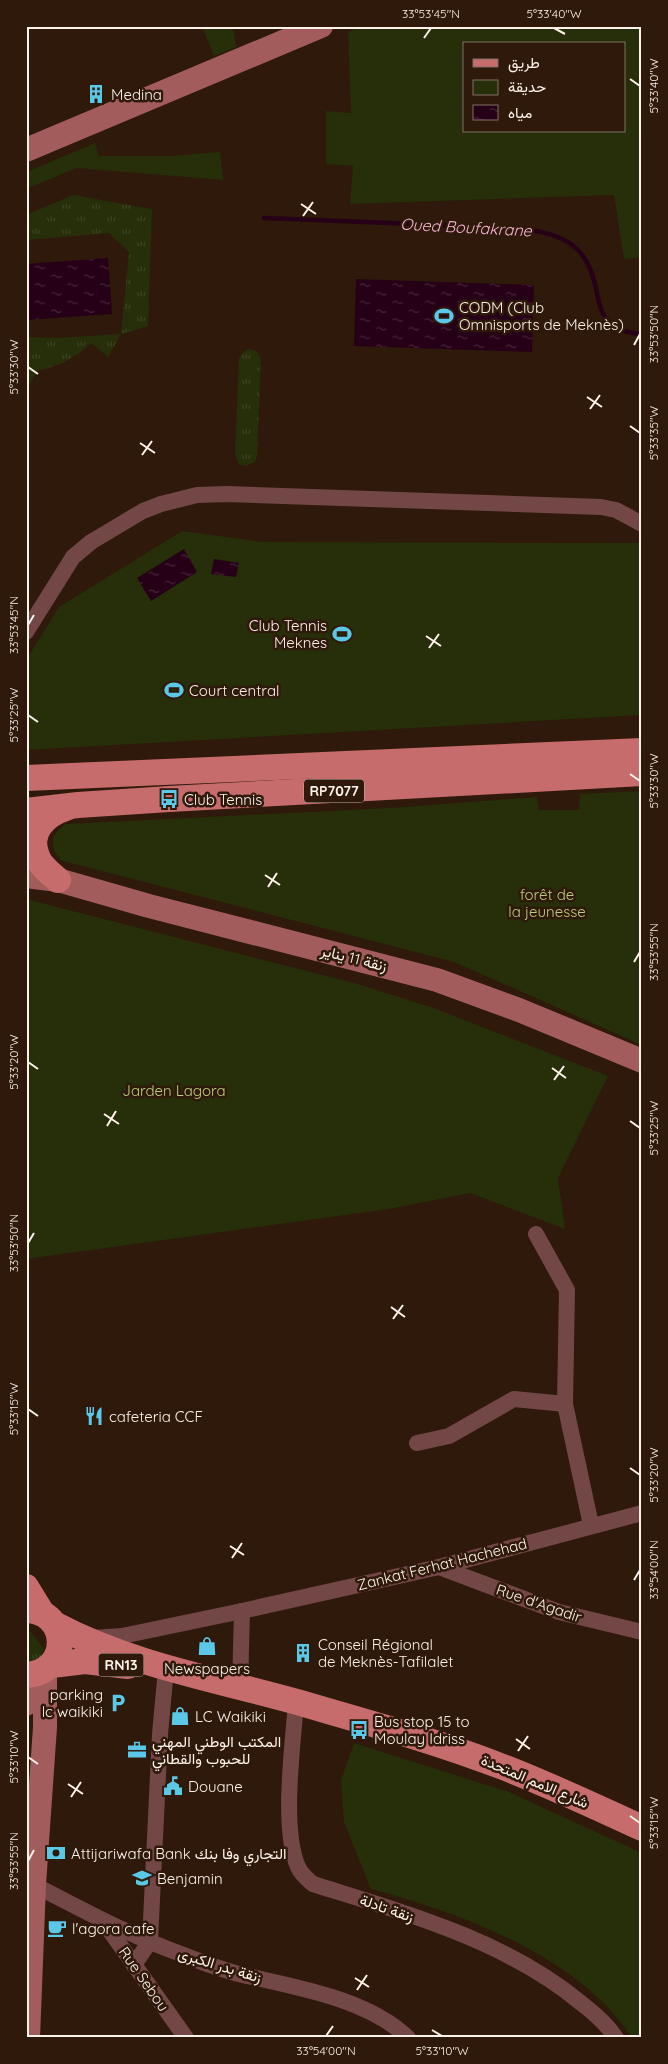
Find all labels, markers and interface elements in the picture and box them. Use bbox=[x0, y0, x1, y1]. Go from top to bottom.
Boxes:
text: 33°53'45"N bbox=[402, 6, 460, 21]
text: 5°33'40"W bbox=[526, 6, 582, 21]
legend bbox=[463, 42, 626, 132]
text: طريق bbox=[508, 53, 540, 73]
text: 5°33'40"W bbox=[646, 58, 661, 114]
text: حديقة bbox=[508, 77, 546, 96]
building icon: Medina bbox=[85, 83, 107, 105]
place label: Medina bbox=[111, 85, 162, 104]
text: مياه bbox=[508, 103, 532, 122]
water label: Oued Boufakrane bbox=[400, 214, 533, 240]
place label: CODM (Club Omnisports de Meknès) bbox=[459, 298, 624, 334]
sports icon: CODM (Club Omnisports de Meknès) bbox=[433, 305, 455, 327]
text: 33°53'50"N bbox=[646, 305, 661, 363]
text: 5°33'30"W bbox=[6, 339, 21, 395]
text: 5°33'35"W bbox=[646, 405, 661, 460]
text: 33°53'45"N bbox=[6, 596, 21, 654]
place label: Club Tennis Meknes bbox=[249, 616, 327, 652]
sports icon: Club Tennis Meknes bbox=[331, 623, 353, 645]
sports icon: Court central bbox=[163, 679, 185, 701]
place label: Court central bbox=[189, 681, 279, 700]
text: 5°33'25"W bbox=[6, 687, 21, 742]
text: 5°33'30"W bbox=[646, 753, 661, 809]
road number: RP7077 bbox=[304, 779, 364, 802]
bus stop icon: Club Tennis bbox=[158, 788, 180, 810]
place label: Club Tennis bbox=[184, 790, 262, 809]
park label: forêt de la jeunesse bbox=[508, 885, 586, 921]
text: 33°53'55"N bbox=[646, 923, 661, 981]
street label: زنقة 11 يناير bbox=[318, 940, 389, 975]
text: 5°33'20"W bbox=[6, 1034, 21, 1090]
park label: Jarden Lagora bbox=[122, 1081, 226, 1100]
text: 5°33'25"W bbox=[646, 1100, 661, 1155]
text: 33°53'50"N bbox=[6, 1214, 21, 1272]
text: 5°33'15"W bbox=[6, 1382, 21, 1435]
restaurant icon: cafeteria CCF bbox=[83, 1405, 105, 1427]
place label: cafeteria CCF bbox=[109, 1407, 203, 1426]
text: 5°33'20"W bbox=[646, 1447, 661, 1503]
street label: Zankat Ferhat Hachehad bbox=[355, 1534, 529, 1594]
text: 33°54'00"N bbox=[646, 1540, 661, 1600]
street label: Rue d'Agadir bbox=[494, 1580, 584, 1627]
shop icon: Newspapers bbox=[196, 1635, 218, 1657]
place label: Conseil Régional de Meknès-Tafilalet bbox=[318, 1635, 453, 1671]
building icon: Conseil Régional de Meknès-Tafilalet bbox=[292, 1642, 314, 1664]
road number: RN13 bbox=[98, 1654, 144, 1676]
place label: Newspapers bbox=[164, 1659, 250, 1678]
place label: parking lc waikiki bbox=[42, 1685, 103, 1721]
parking icon: parking lc waikiki bbox=[107, 1692, 129, 1714]
shop icon: LC Waikiki bbox=[169, 1705, 191, 1727]
place label: LC Waikiki bbox=[195, 1707, 266, 1726]
place label: Bus stop 15 to Moulay Idriss bbox=[374, 1712, 470, 1748]
bus stop icon: Bus stop 15 to Moulay Idriss bbox=[348, 1719, 370, 1741]
text: 5°33'10"W bbox=[6, 1730, 21, 1784]
place label: المكتب الوطني المهني للحبوب والقطاني bbox=[152, 1732, 281, 1772]
office icon: المكتب الوطني المهني للحبوب والقطاني bbox=[126, 1739, 148, 1761]
street label: شارع الامم المتحدة bbox=[478, 1750, 592, 1814]
public building icon: Douane bbox=[162, 1775, 184, 1797]
place label: Douane bbox=[188, 1777, 243, 1796]
text: 5°33'15"W bbox=[646, 1796, 661, 1849]
text: 33°53'55"N bbox=[6, 1832, 21, 1890]
bank icon: Attijariwafa Bank التجاري وفا بنك bbox=[45, 1842, 67, 1864]
place label: Attijariwafa Bank التجاري وفا بنك bbox=[71, 1844, 287, 1867]
school or university icon: Benjamin bbox=[131, 1867, 153, 1889]
place label: Benjamin bbox=[157, 1869, 223, 1888]
street label: زنقة تادلة bbox=[357, 1890, 417, 1926]
cafe icon: l'agora cafe bbox=[46, 1917, 68, 1939]
place label: l'agora cafe bbox=[72, 1919, 155, 1938]
street label: Rue Sebou bbox=[115, 1943, 173, 2015]
street label: زنقة بدر الكبرى bbox=[176, 1943, 264, 1988]
text: 33°54'00"N bbox=[296, 2043, 356, 2058]
text: 5°33'10"W bbox=[415, 2043, 469, 2058]

